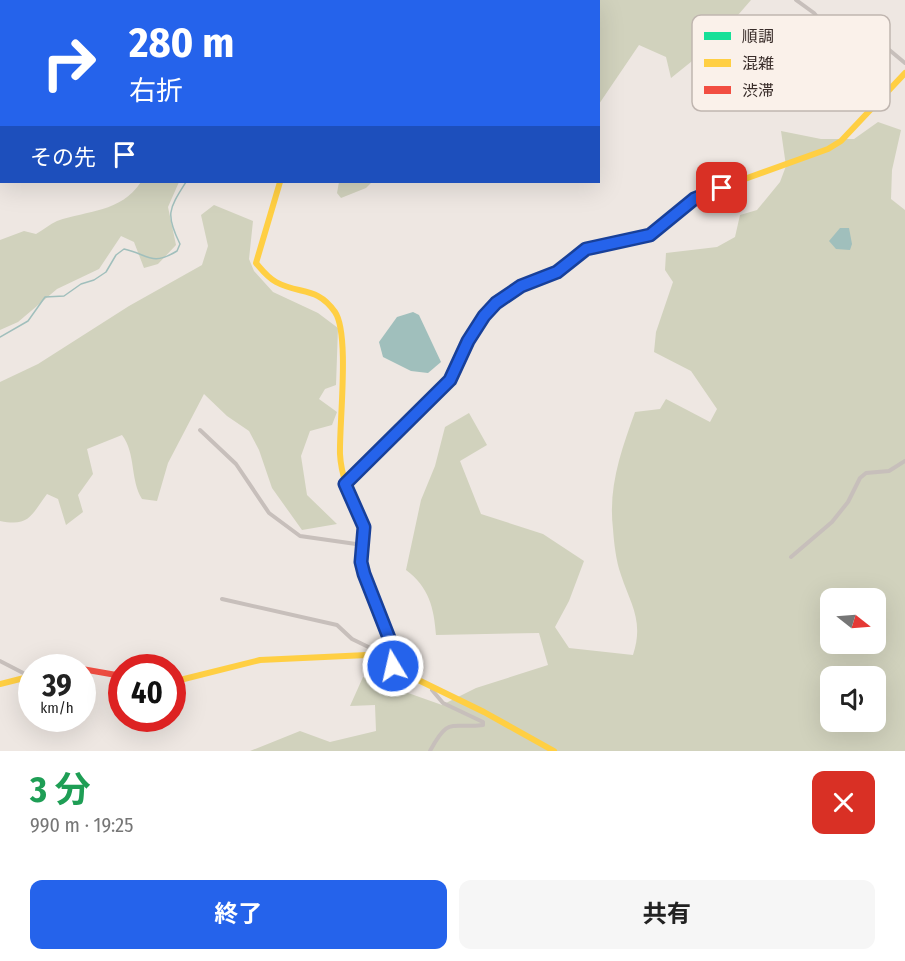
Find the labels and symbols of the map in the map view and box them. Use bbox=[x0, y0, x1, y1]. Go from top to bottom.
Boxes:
legend bbox=[692, 15, 890, 111]
text: 順調 bbox=[742, 27, 774, 46]
text: 混雑 bbox=[742, 54, 774, 73]
text: 渋滞 bbox=[742, 81, 774, 100]
pin bbox=[696, 162, 747, 213]
north arrow bbox=[820, 588, 886, 654]
position arrow bbox=[361, 634, 425, 698]
speed limit sign: 40 bbox=[108, 654, 186, 732]

